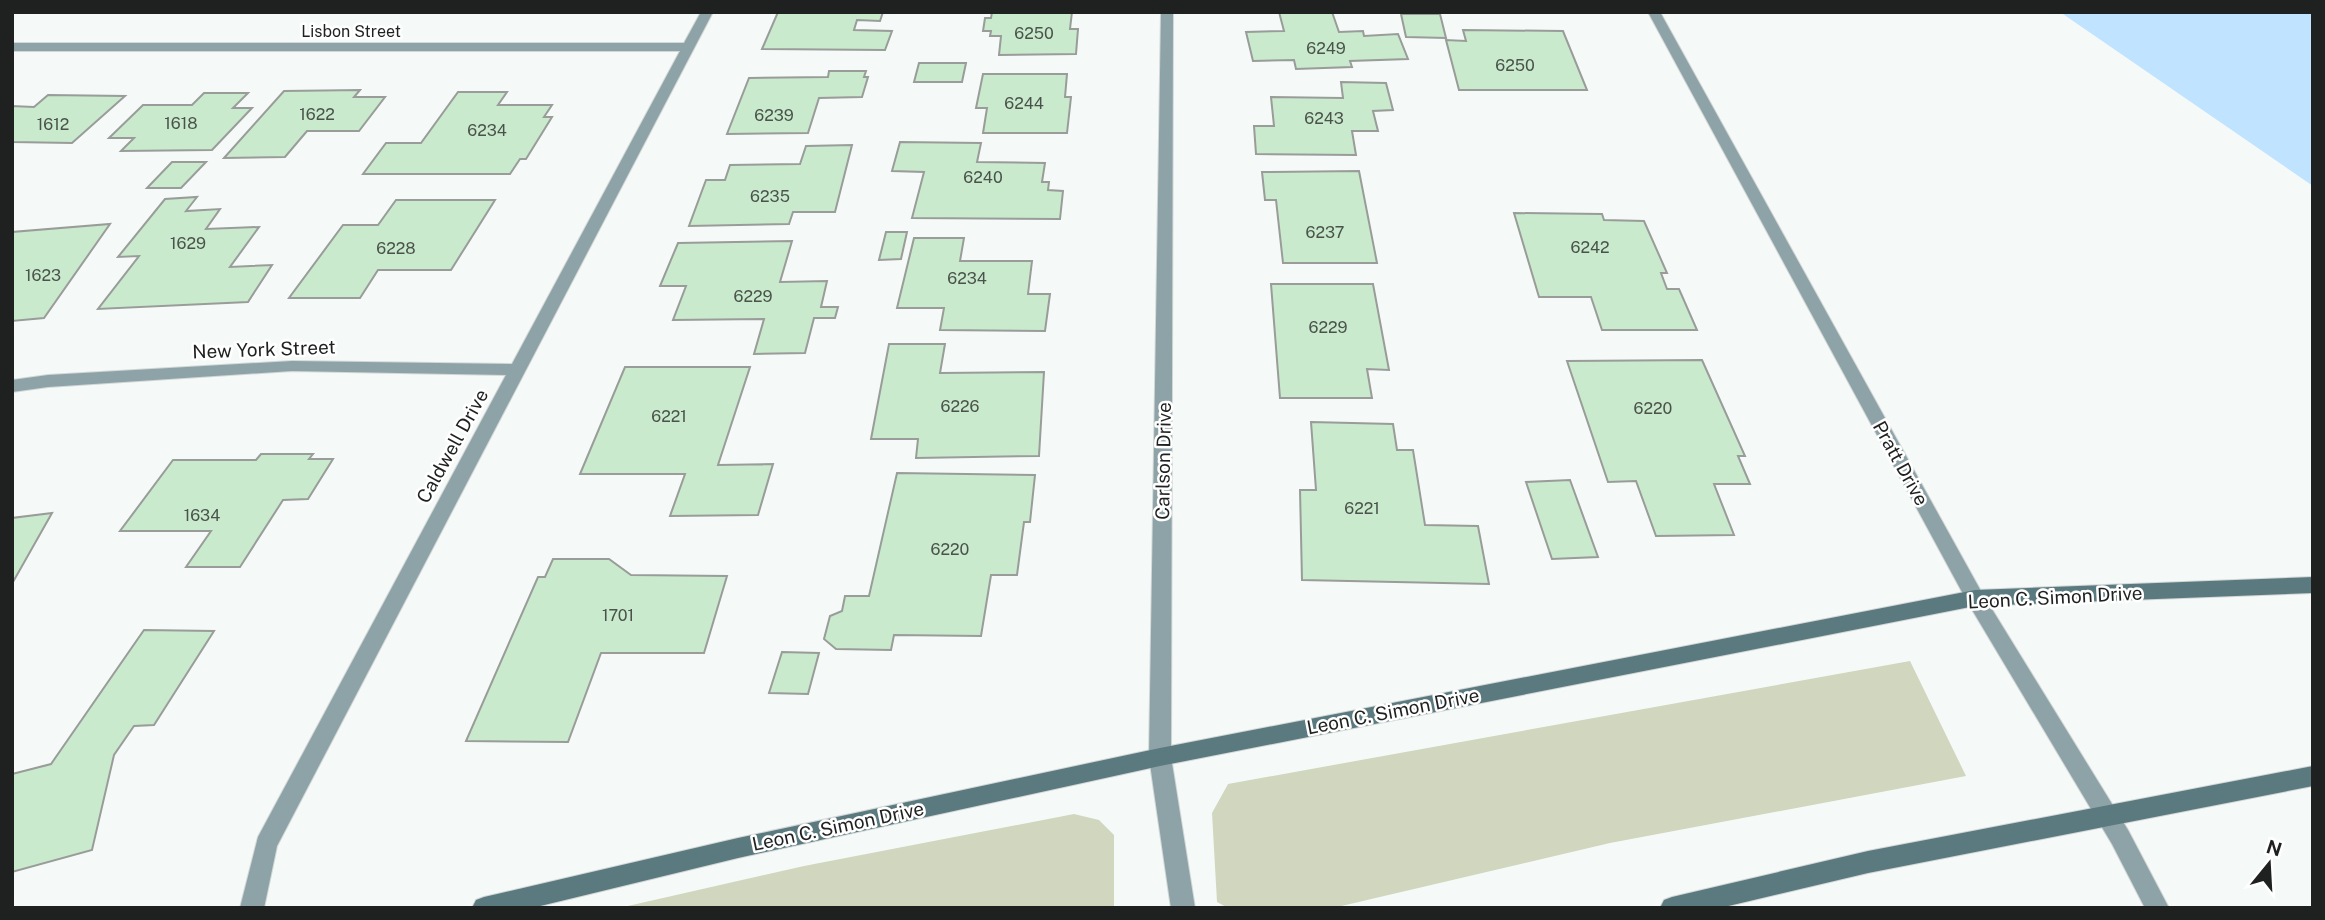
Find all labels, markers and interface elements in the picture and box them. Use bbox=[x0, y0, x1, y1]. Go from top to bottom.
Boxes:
street label: Lisbon Street bbox=[301, 22, 401, 41]
house number: 6250 bbox=[1014, 24, 1054, 43]
house number: 6249 bbox=[1306, 39, 1346, 58]
house number: 6250 bbox=[1495, 56, 1535, 75]
house number: 6244 bbox=[1004, 94, 1044, 113]
house number: 1622 bbox=[299, 105, 335, 124]
house number: 6239 bbox=[754, 106, 794, 125]
house number: 6243 bbox=[1304, 109, 1344, 128]
house number: 1618 bbox=[164, 114, 198, 133]
house number: 1612 bbox=[37, 115, 69, 134]
house number: 6234 bbox=[467, 121, 507, 140]
house number: 6240 bbox=[963, 168, 1003, 187]
house number: 6235 bbox=[750, 187, 790, 206]
house number: 6237 bbox=[1306, 223, 1344, 242]
house number: 1629 bbox=[170, 234, 206, 253]
house number: 6242 bbox=[1570, 238, 1610, 257]
house number: 6228 bbox=[376, 239, 416, 258]
house number: 1623 bbox=[25, 266, 61, 285]
house number: 6234 bbox=[947, 269, 987, 288]
house number: 6229 bbox=[733, 287, 773, 306]
house number: 6229 bbox=[1308, 318, 1348, 337]
street label: New York Street bbox=[192, 336, 336, 362]
street label: Caldwell Drive bbox=[412, 385, 492, 507]
house number: 6226 bbox=[941, 397, 980, 416]
house number: 6220 bbox=[1634, 399, 1673, 418]
street label: Carlson Drive bbox=[1151, 402, 1175, 520]
house number: 6221 bbox=[651, 407, 687, 426]
street label: Pratt Drive bbox=[1869, 417, 1933, 509]
house number: 6221 bbox=[1344, 499, 1380, 518]
house number: 1634 bbox=[184, 506, 220, 525]
house number: 6220 bbox=[931, 540, 970, 559]
street label: Leon C. Simon Drive bbox=[1967, 581, 2143, 613]
house number: 1701 bbox=[602, 606, 634, 625]
street label: Leon C. Simon Drive bbox=[1305, 683, 1481, 739]
street label: Leon C. Simon Drive bbox=[750, 797, 926, 855]
north arrow bbox=[2234, 829, 2304, 899]
text: N bbox=[2264, 835, 2285, 861]

